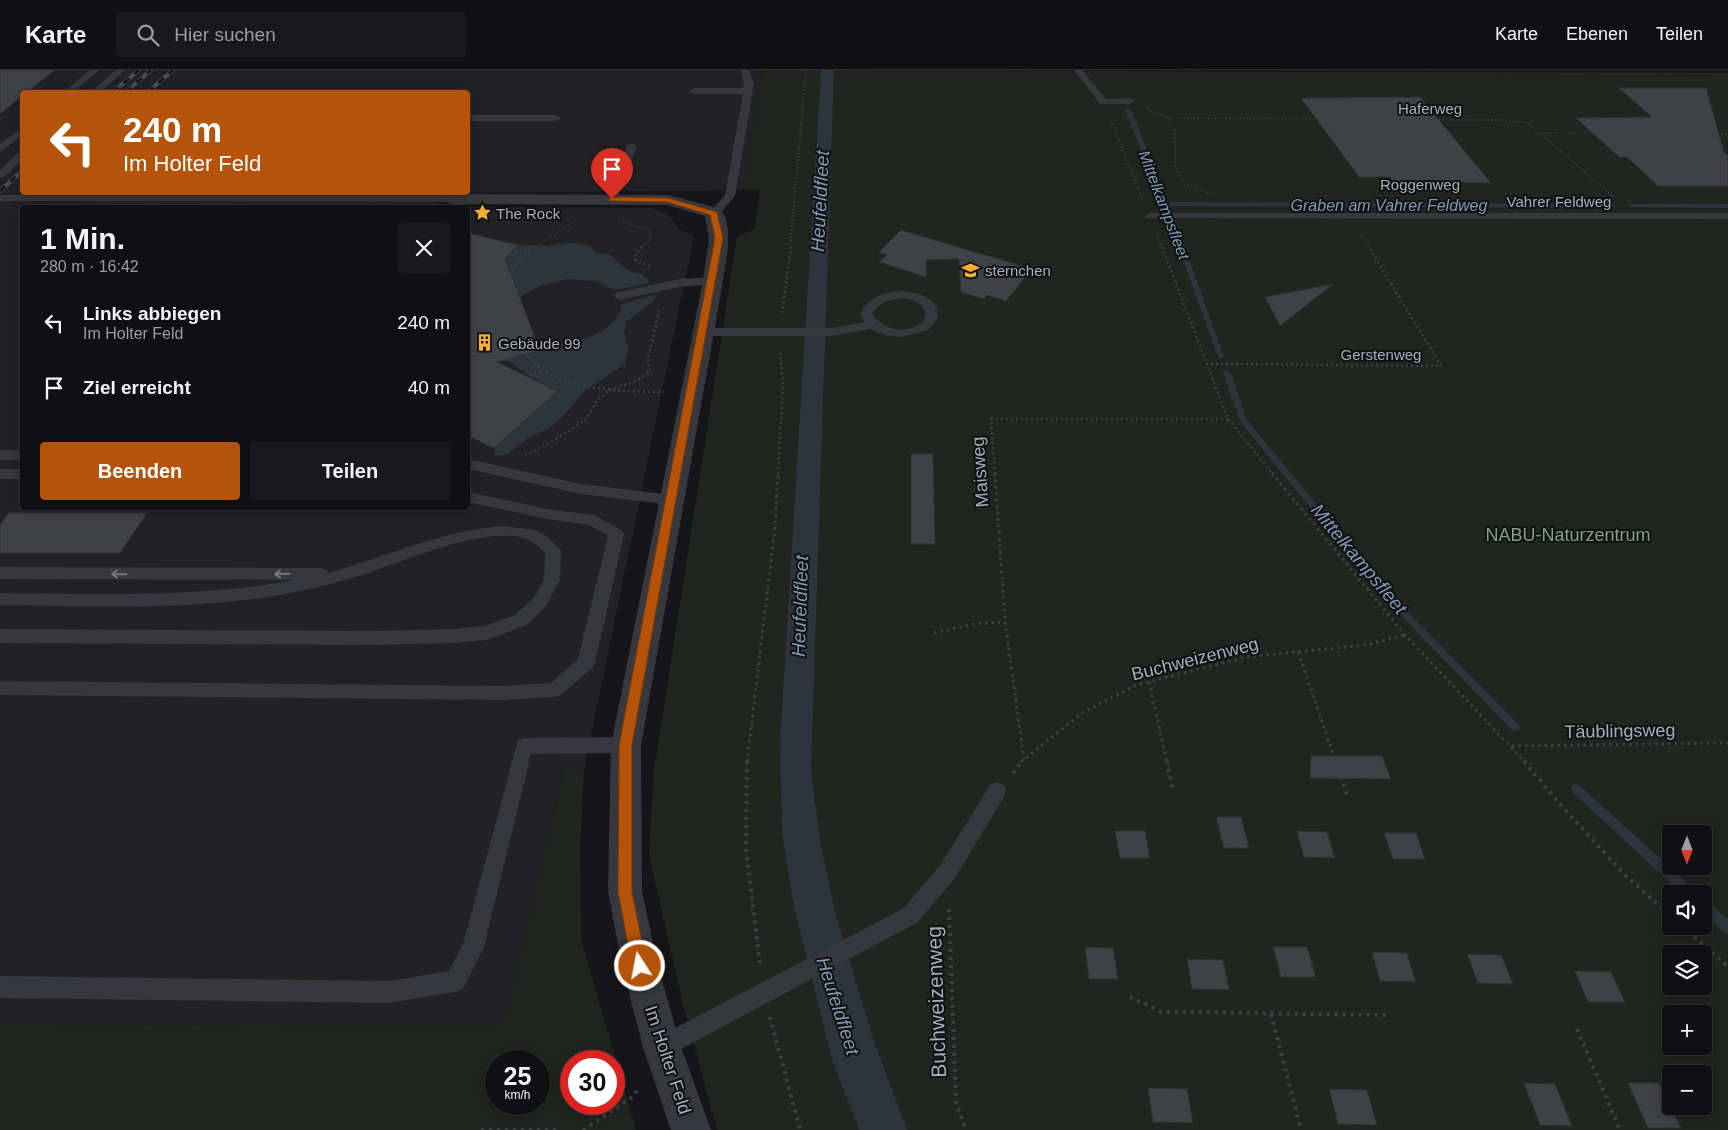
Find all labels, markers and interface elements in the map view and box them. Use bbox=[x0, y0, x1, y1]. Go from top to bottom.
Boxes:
search box bbox=[116, 12, 466, 57]
text: Karte bbox=[25, 21, 86, 48]
icon: search bbox=[134, 21, 162, 49]
text: Hier suchen bbox=[174, 24, 276, 45]
text: Karte bbox=[1495, 24, 1538, 44]
text: Ebenen bbox=[1566, 24, 1628, 44]
text: Teilen bbox=[1656, 24, 1703, 44]
street label: Haferweg bbox=[1398, 100, 1462, 117]
icon: left bbox=[40, 110, 105, 175]
text: 240 m bbox=[123, 110, 222, 149]
pin bbox=[591, 148, 633, 199]
water label: Mittelkampsfleet bbox=[1135, 148, 1193, 263]
water label: Heufeldfleet bbox=[807, 149, 833, 252]
text: Im Holter Feld bbox=[123, 151, 261, 176]
icon: arrive bbox=[598, 155, 626, 183]
street label: Roggenweg bbox=[1380, 176, 1460, 193]
street label: Vahrer Feldweg bbox=[1507, 193, 1611, 210]
water label: Graben am Vahrer Feldweg bbox=[1291, 197, 1488, 214]
place icon: The Rock bbox=[472, 203, 492, 223]
place label: The Rock bbox=[496, 205, 561, 222]
text: 1 Min. bbox=[40, 222, 125, 255]
button: close bbox=[398, 222, 450, 274]
text: 280 m · 16:42 bbox=[40, 258, 139, 275]
school or university icon: sternchen bbox=[961, 260, 981, 280]
place label: sternchen bbox=[985, 262, 1051, 279]
text: Links abbiegen bbox=[83, 303, 221, 324]
icon: left bbox=[40, 309, 68, 337]
text: 240 m bbox=[397, 312, 450, 333]
text: Im Holter Feld bbox=[83, 325, 183, 342]
building icon: Gebäude 99 bbox=[474, 333, 494, 353]
place label: Gebäude 99 bbox=[498, 335, 581, 352]
street label: Gerstenweg bbox=[1341, 346, 1421, 363]
icon: arrive bbox=[40, 374, 68, 402]
text: Ziel erreicht bbox=[83, 377, 191, 398]
text: 40 m bbox=[408, 377, 450, 398]
street label: Maisweg bbox=[968, 436, 992, 508]
button: Beenden bbox=[40, 442, 240, 500]
button: Teilen bbox=[250, 442, 450, 500]
water label: Mittelkampsfleet bbox=[1307, 500, 1412, 619]
park label: NABU-Naturzentrum bbox=[1485, 525, 1651, 545]
water label: Heufeldfleet bbox=[788, 554, 812, 657]
one-way arrow bbox=[111, 569, 128, 579]
one-way arrow bbox=[274, 570, 290, 579]
street label: Buchweizenweg bbox=[1129, 634, 1261, 684]
street label: Täublingsweg bbox=[1564, 720, 1676, 742]
north arrow bbox=[1662, 825, 1712, 875]
map controls bbox=[1662, 825, 1712, 1115]
button: sound bbox=[1662, 885, 1712, 935]
street label: Buchweizenweg bbox=[922, 926, 950, 1078]
position arrow bbox=[613, 939, 665, 991]
button: layers bbox=[1662, 945, 1712, 995]
water label: Heufeldfleet bbox=[812, 955, 864, 1058]
street label: Im Holter Feld bbox=[641, 1003, 695, 1117]
button: + bbox=[1662, 1005, 1712, 1055]
speed limit sign: 30 bbox=[560, 1050, 625, 1115]
text: 25 bbox=[504, 1062, 531, 1090]
button: − bbox=[1662, 1065, 1712, 1115]
text: km/h bbox=[504, 1088, 531, 1102]

